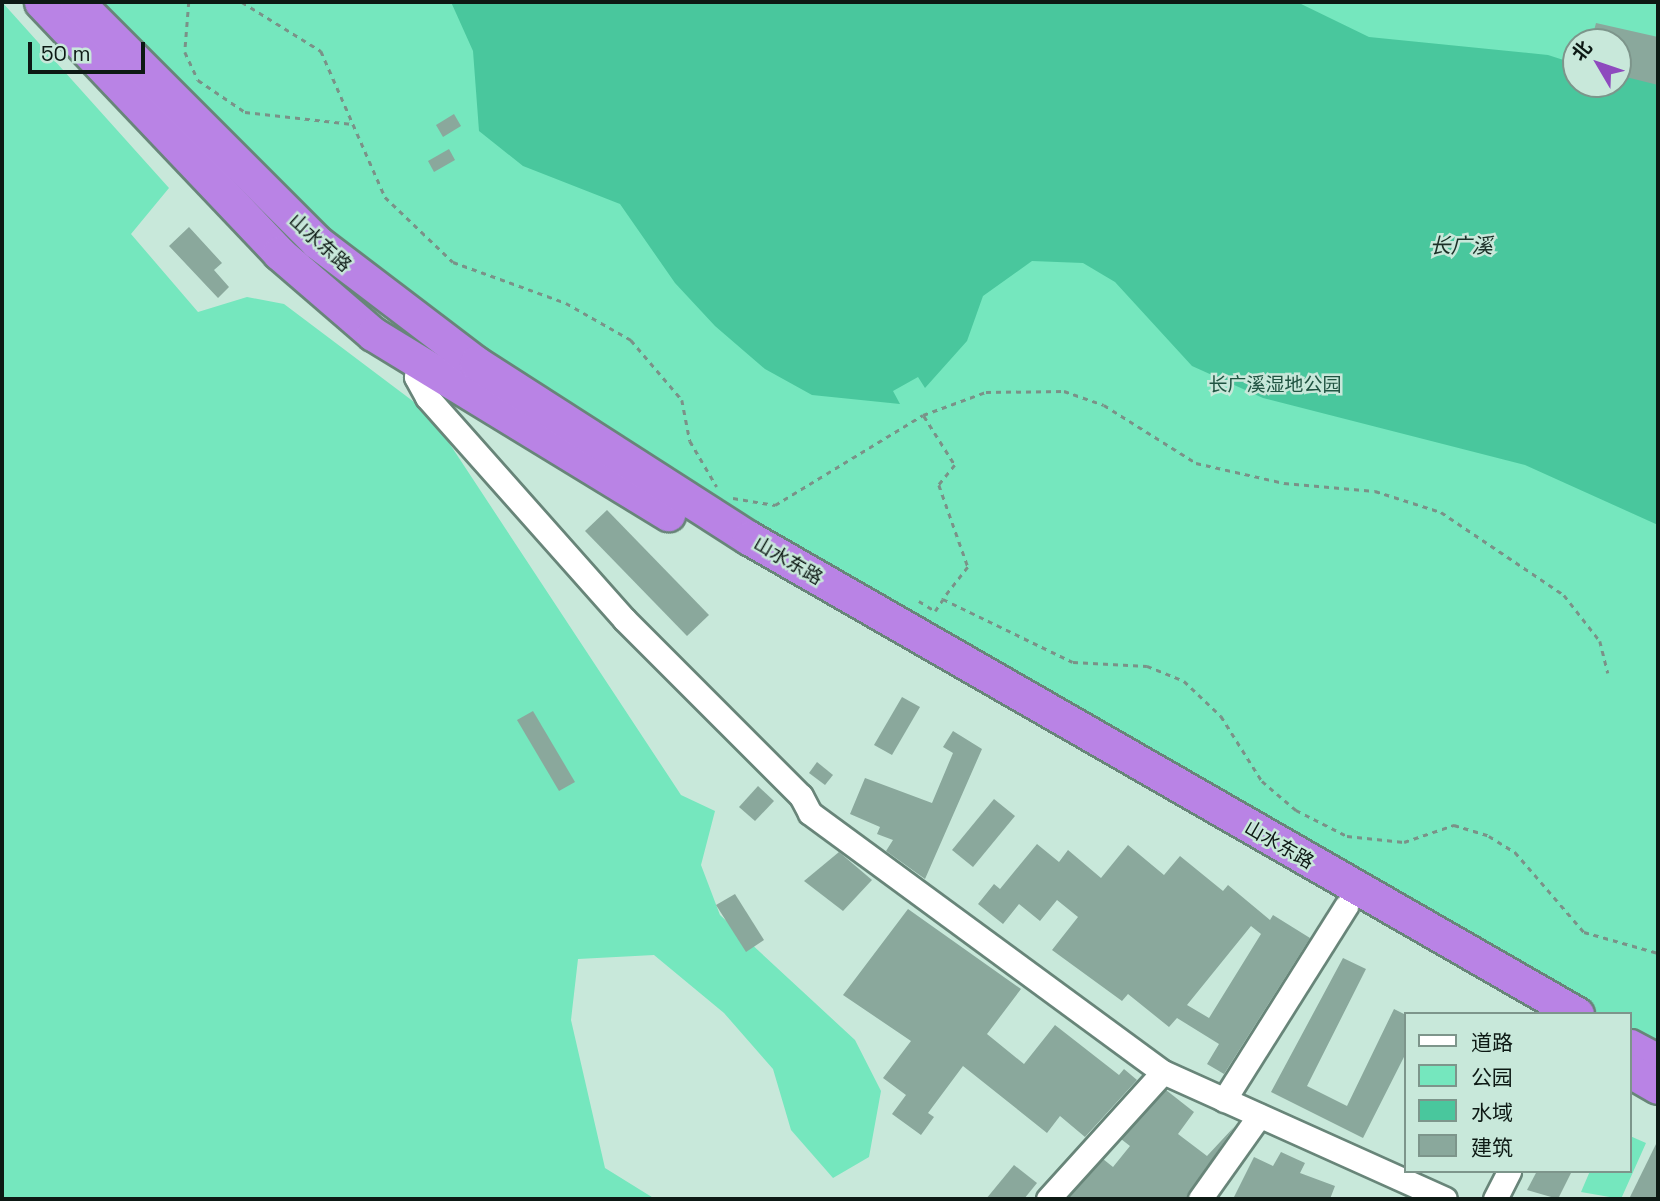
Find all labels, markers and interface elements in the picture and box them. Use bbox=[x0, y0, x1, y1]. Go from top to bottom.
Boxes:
scale bar bbox=[32, 28, 149, 72]
north arrow bbox=[1562, 28, 1632, 98]
text: 北 bbox=[1566, 35, 1598, 66]
text: 50 m bbox=[41, 40, 91, 67]
street label: 山水东路 bbox=[284, 209, 356, 277]
water label: 长广溪 bbox=[1430, 233, 1492, 259]
park label: 长广溪湿地公园 bbox=[1209, 374, 1341, 396]
street label: 山水东路 bbox=[749, 532, 827, 590]
street label: 山水东路 bbox=[1240, 816, 1318, 874]
legend bbox=[1404, 1012, 1632, 1173]
text: 道路 bbox=[1471, 1029, 1513, 1056]
text: 公园 bbox=[1471, 1064, 1513, 1091]
text: 水域 bbox=[1471, 1099, 1513, 1126]
text: 建筑 bbox=[1471, 1134, 1513, 1161]

